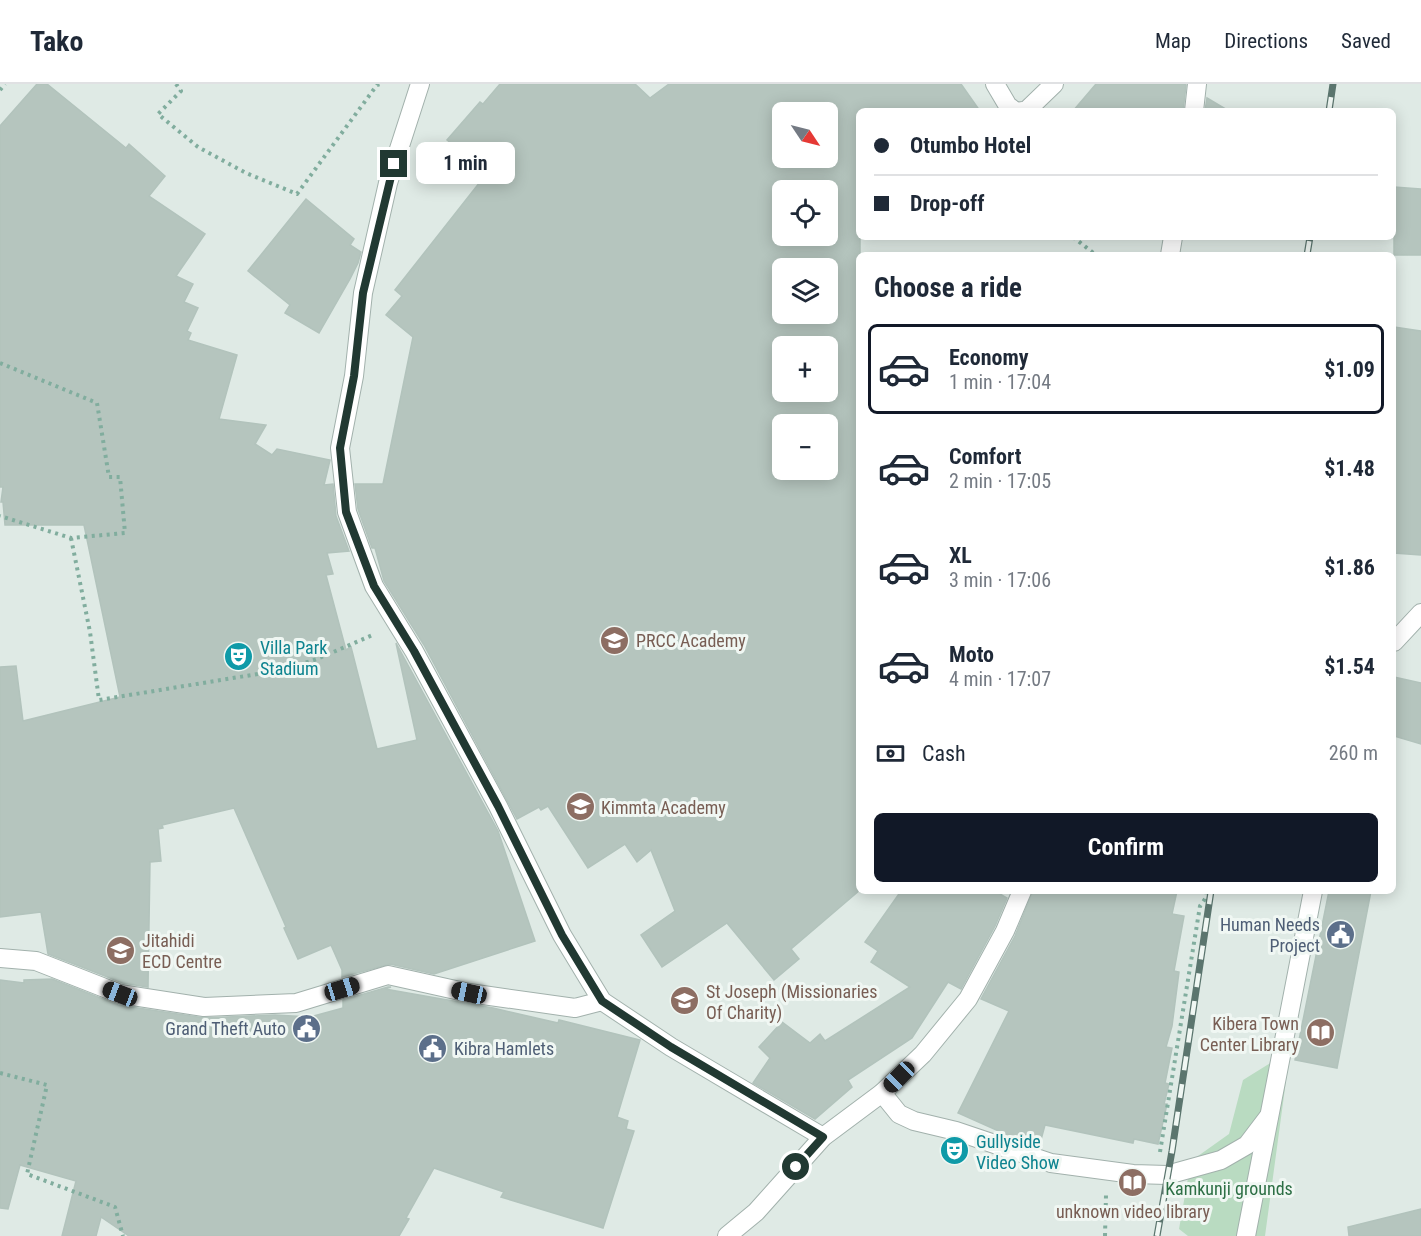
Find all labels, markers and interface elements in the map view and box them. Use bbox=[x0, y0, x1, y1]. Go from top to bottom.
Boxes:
text: Tako bbox=[30, 25, 83, 58]
text: Map bbox=[1155, 29, 1191, 53]
text: Directions bbox=[1224, 29, 1308, 53]
text: Saved bbox=[1341, 29, 1391, 53]
north arrow bbox=[772, 102, 838, 168]
map controls bbox=[772, 102, 838, 480]
text: Otumbo Hotel bbox=[910, 133, 1031, 158]
callout: 1 min bbox=[415, 143, 514, 185]
route end bbox=[380, 150, 407, 177]
text: 1 min bbox=[443, 151, 488, 175]
button: locate bbox=[772, 180, 838, 246]
text: Drop-off bbox=[910, 191, 984, 216]
button: layers bbox=[772, 258, 838, 324]
text: Choose a ride bbox=[874, 272, 1022, 304]
button: + bbox=[772, 336, 838, 402]
icon: car bbox=[877, 342, 931, 396]
text: Economy bbox=[949, 345, 1029, 370]
text: $1.09 bbox=[1324, 357, 1375, 382]
text: 1 min · 17:04 bbox=[949, 370, 1051, 394]
button: − bbox=[772, 414, 838, 480]
icon: car bbox=[877, 441, 931, 495]
text: Comfort bbox=[949, 444, 1022, 469]
text: $1.48 bbox=[1324, 456, 1375, 481]
text: 2 min · 17:05 bbox=[949, 469, 1051, 493]
icon: car bbox=[877, 540, 931, 594]
text: XL bbox=[949, 543, 972, 568]
text: $1.86 bbox=[1324, 555, 1375, 580]
text: 3 min · 17:06 bbox=[949, 568, 1051, 592]
school or university icon: PRCC Academy bbox=[599, 624, 631, 656]
place label: PRCC Academy bbox=[636, 630, 746, 651]
place label: Villa Park Stadium bbox=[260, 637, 327, 679]
icon: car bbox=[877, 639, 931, 693]
theatre icon: Villa Park Stadium bbox=[223, 641, 255, 673]
text: Moto bbox=[949, 642, 994, 667]
text: $1.54 bbox=[1324, 654, 1375, 679]
text: 4 min · 17:07 bbox=[949, 667, 1051, 691]
icon: cash bbox=[874, 737, 907, 770]
text: Cash bbox=[922, 741, 966, 766]
text: 260 m bbox=[1329, 741, 1378, 765]
school or university icon: Kimmta Academy bbox=[564, 791, 596, 823]
place label: Kimmta Academy bbox=[601, 797, 726, 818]
button: Confirm bbox=[874, 813, 1378, 882]
place label: Human Needs Project bbox=[1220, 914, 1320, 956]
public building icon: Human Needs Project bbox=[1325, 918, 1357, 950]
place label: Jitahidi ECD Centre bbox=[142, 930, 222, 972]
school or university icon: Jitahidi ECD Centre bbox=[105, 934, 137, 966]
car bbox=[322, 975, 362, 1003]
car bbox=[100, 979, 140, 1009]
car bbox=[450, 980, 488, 1006]
place label: St Joseph (Missionaries Of Charity) bbox=[706, 981, 877, 1024]
school or university icon: St Joseph (Missionaries Of Charity) bbox=[669, 985, 701, 1017]
public building icon: Grand Theft Auto bbox=[291, 1012, 323, 1044]
place label: Kibera Town Center Library bbox=[1200, 1013, 1300, 1055]
library icon: Kibera Town Center Library bbox=[1304, 1017, 1336, 1049]
place label: Grand Theft Auto bbox=[165, 1018, 286, 1039]
public building icon: Kibra Hamlets bbox=[417, 1032, 449, 1064]
place label: Kibra Hamlets bbox=[454, 1038, 554, 1059]
car bbox=[880, 1058, 918, 1096]
place label: Gullyside Video Show bbox=[976, 1131, 1060, 1173]
theatre icon: Gullyside Video Show bbox=[939, 1135, 971, 1167]
route start bbox=[782, 1153, 809, 1180]
library icon: unknown video library bbox=[1117, 1166, 1149, 1198]
park label: Kamkunji grounds bbox=[1165, 1178, 1293, 1199]
place label: unknown video library bbox=[1056, 1201, 1211, 1222]

